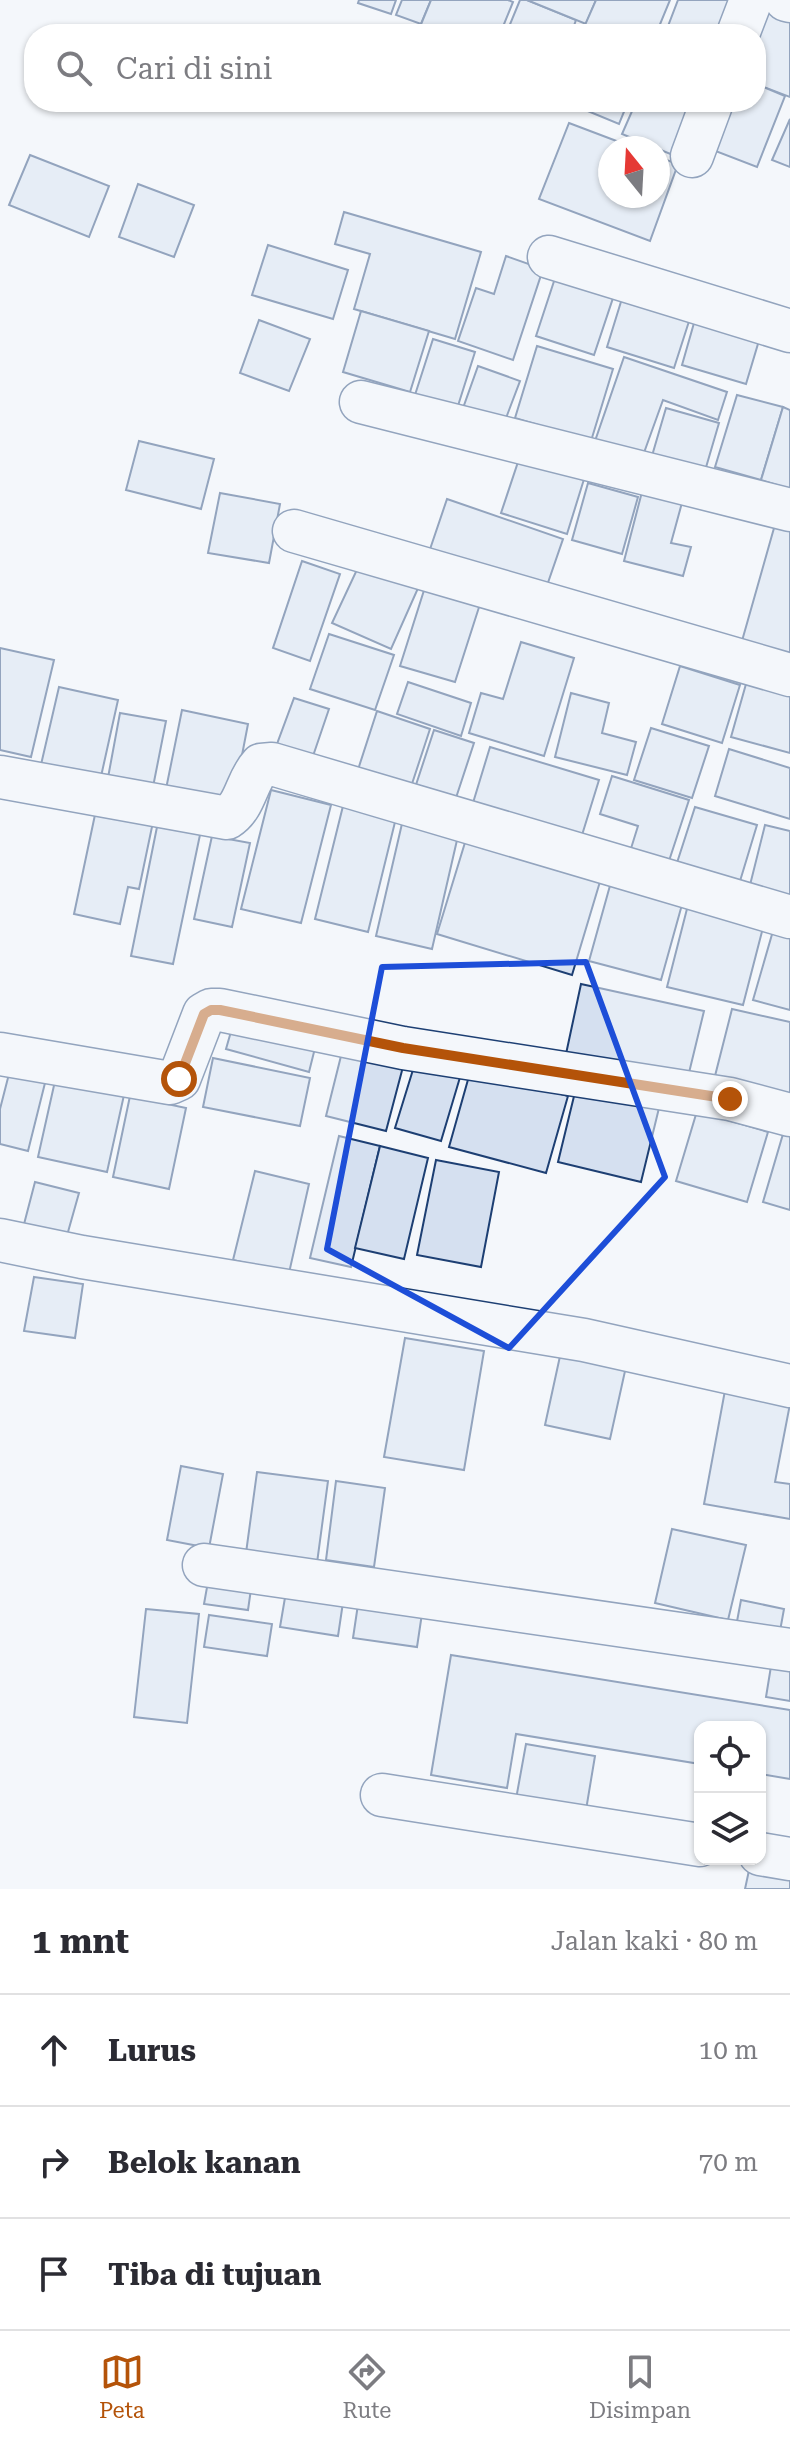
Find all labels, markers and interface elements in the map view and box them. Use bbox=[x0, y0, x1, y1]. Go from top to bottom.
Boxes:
search box bbox=[24, 24, 766, 112]
icon: search bbox=[52, 46, 96, 90]
text: Cari di sini bbox=[116, 51, 272, 86]
north arrow bbox=[598, 136, 670, 208]
route start bbox=[161, 1061, 197, 1097]
route end bbox=[712, 1081, 748, 1117]
map controls bbox=[694, 1721, 766, 1865]
button: locate bbox=[694, 1721, 766, 1793]
button: layers bbox=[694, 1793, 766, 1865]
text: 1 mnt bbox=[32, 1921, 129, 1961]
text: Jalan kaki · 80 m bbox=[551, 1926, 758, 1956]
icon: ahead bbox=[32, 2028, 76, 2072]
text: Lurus bbox=[108, 2033, 196, 2068]
text: 10 m bbox=[699, 2035, 758, 2065]
icon: right bbox=[32, 2140, 76, 2184]
text: Belok kanan bbox=[108, 2145, 301, 2180]
text: 70 m bbox=[699, 2147, 758, 2177]
icon: arrive bbox=[32, 2252, 76, 2296]
text: Tiba di tujuan bbox=[108, 2257, 321, 2292]
tab: Peta bbox=[99, 2350, 145, 2423]
tab: Rute bbox=[343, 2350, 391, 2423]
tab: Disimpan bbox=[589, 2350, 691, 2423]

